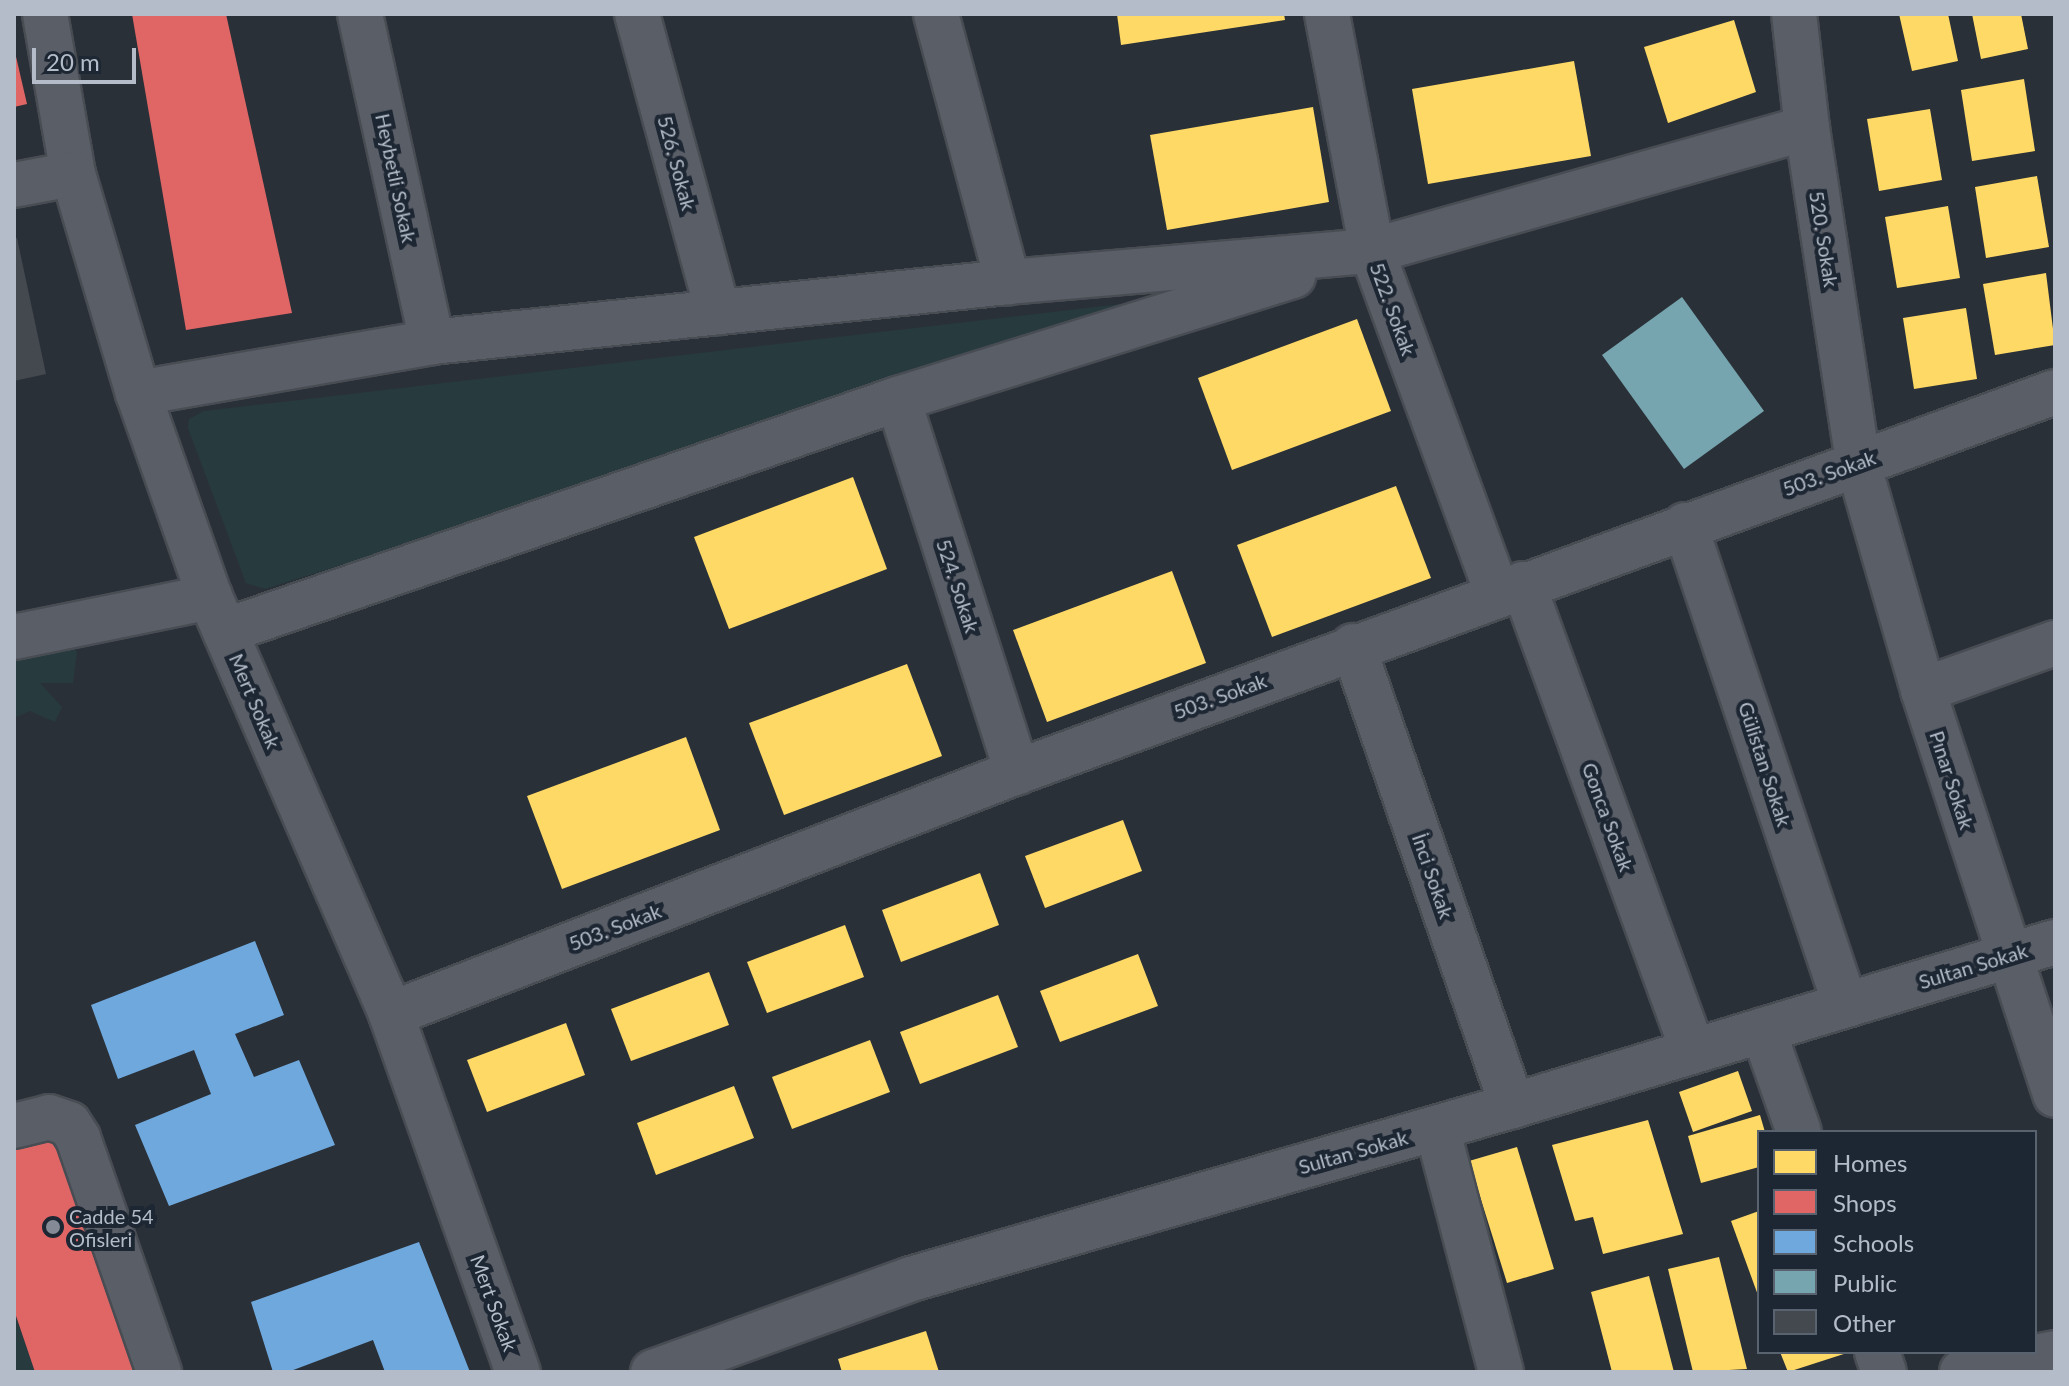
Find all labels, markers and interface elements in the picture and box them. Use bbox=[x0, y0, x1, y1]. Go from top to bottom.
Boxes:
scale bar bbox=[36, 32, 140, 82]
text: 20 m bbox=[46, 47, 100, 76]
street label: Heybetli Sokak bbox=[371, 111, 421, 245]
street label: 526. Sokak bbox=[653, 113, 701, 213]
street label: 520. Sokak bbox=[1805, 189, 1843, 289]
street label: 522. Sokak bbox=[1365, 259, 1421, 359]
street label: 503. Sokak bbox=[1779, 445, 1879, 501]
street label: 524. Sokak bbox=[932, 536, 984, 636]
street label: Mert Sokak bbox=[224, 650, 286, 752]
street label: 503. Sokak bbox=[1170, 668, 1270, 724]
street label: Gülistan Sokak bbox=[1734, 699, 1796, 829]
street label: Pınar Sokak bbox=[1925, 728, 1979, 832]
street label: Gonca Sokak bbox=[1577, 759, 1639, 875]
street label: İnci Sokak bbox=[1407, 830, 1459, 922]
street label: 503. Sokak bbox=[565, 898, 665, 956]
street label: Sultan Sokak bbox=[1916, 938, 2030, 994]
street label: Sultan Sokak bbox=[1296, 1125, 1410, 1179]
legend bbox=[1757, 1130, 2037, 1354]
text: Homes bbox=[1833, 1148, 1907, 1177]
text: Shops bbox=[1833, 1188, 1897, 1217]
place label: Cadde 54 Ofisleri bbox=[69, 1204, 154, 1251]
marker: Cadde 54 Ofisleri bbox=[44, 1218, 62, 1236]
text: Schools bbox=[1833, 1228, 1914, 1257]
street label: Mert Sokak bbox=[465, 1252, 523, 1354]
text: Public bbox=[1833, 1268, 1897, 1297]
text: Other bbox=[1833, 1308, 1896, 1337]

